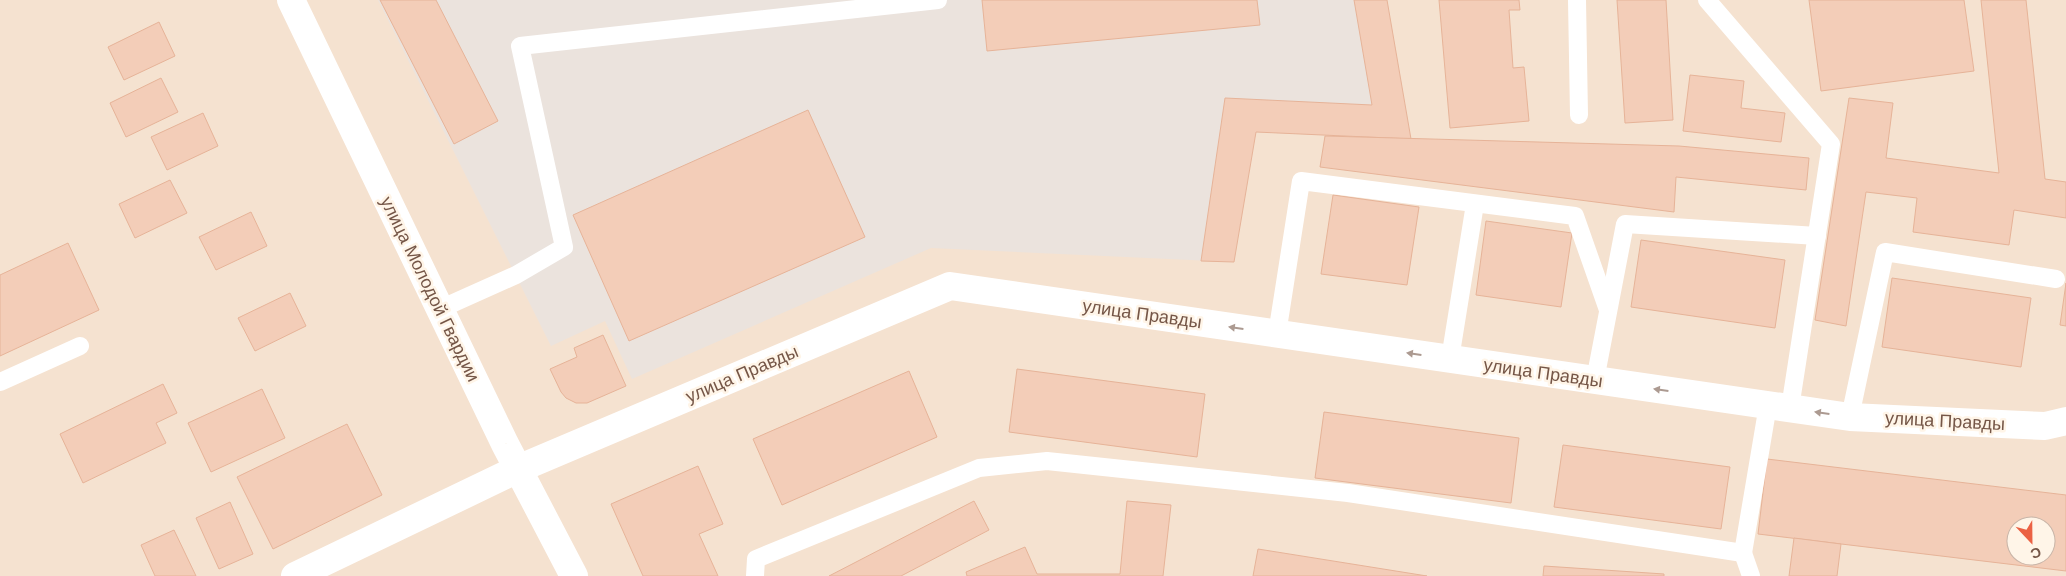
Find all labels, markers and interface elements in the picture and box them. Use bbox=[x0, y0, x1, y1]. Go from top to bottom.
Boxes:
street label: улица Молодой Гвардии bbox=[376, 193, 484, 385]
street label: улица Правды bbox=[1081, 296, 1203, 332]
one-way arrow bbox=[1227, 324, 1243, 332]
street label: улица Правды bbox=[683, 341, 801, 407]
one-way arrow bbox=[1406, 350, 1422, 358]
street label: улица Правды bbox=[1482, 355, 1604, 391]
one-way arrow bbox=[1653, 386, 1669, 394]
street label: улица Правды bbox=[1884, 408, 2006, 434]
one-way arrow bbox=[1814, 409, 1830, 417]
north arrow bbox=[2006, 516, 2056, 566]
text: С bbox=[2028, 544, 2044, 562]

